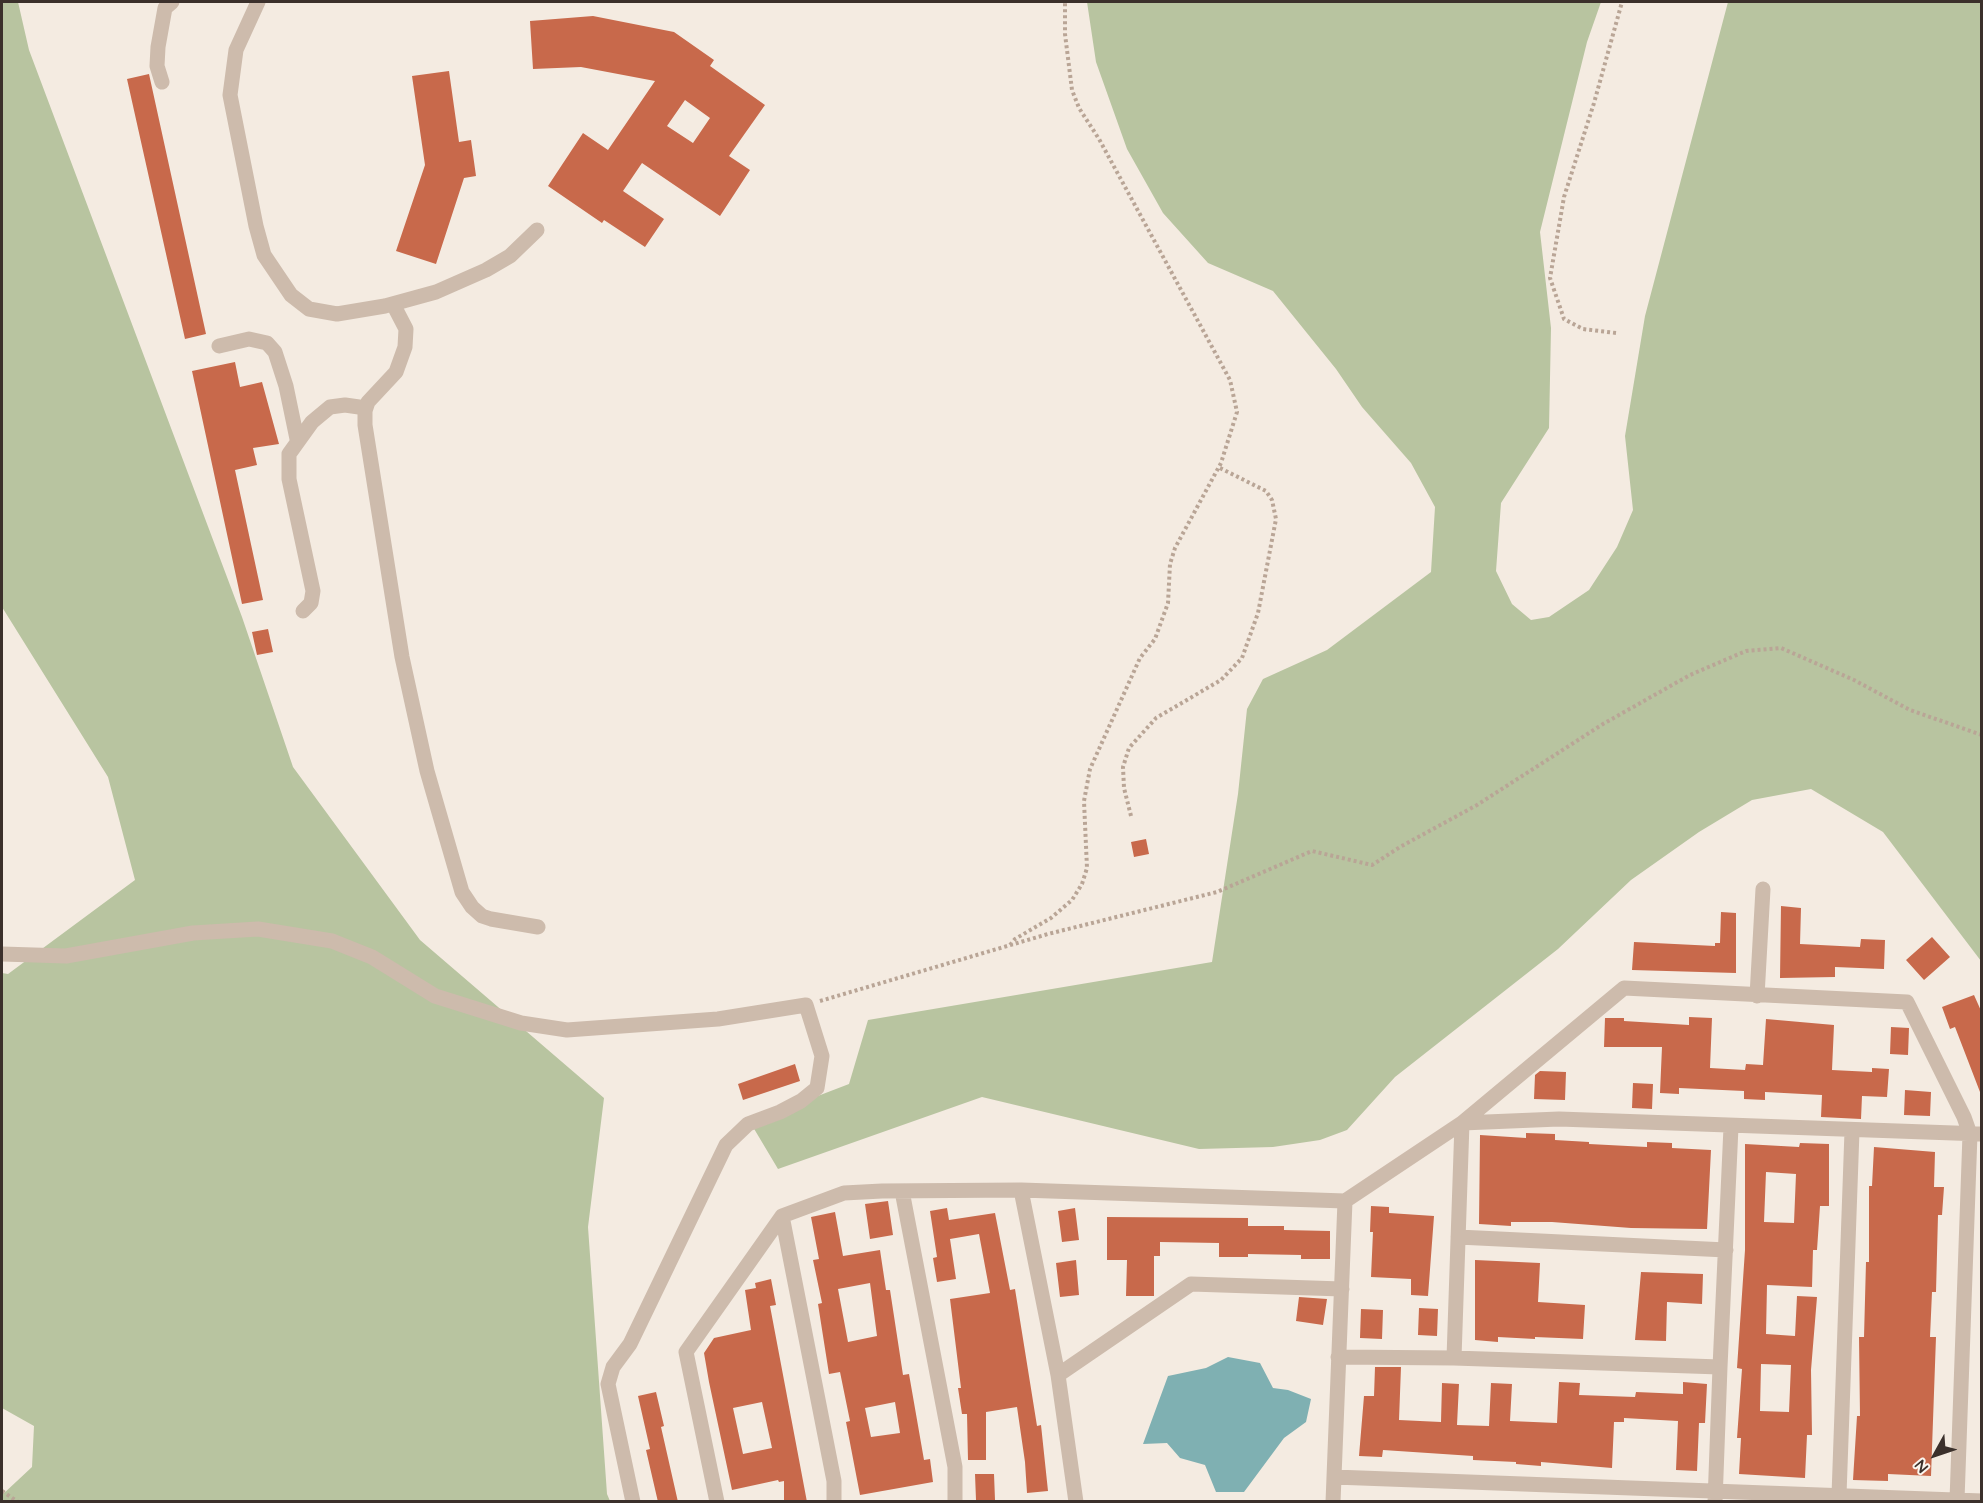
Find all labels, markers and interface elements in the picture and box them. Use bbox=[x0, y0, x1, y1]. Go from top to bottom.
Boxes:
north arrow bbox=[1905, 1425, 1965, 1485]
text: N bbox=[1910, 1456, 1933, 1478]

